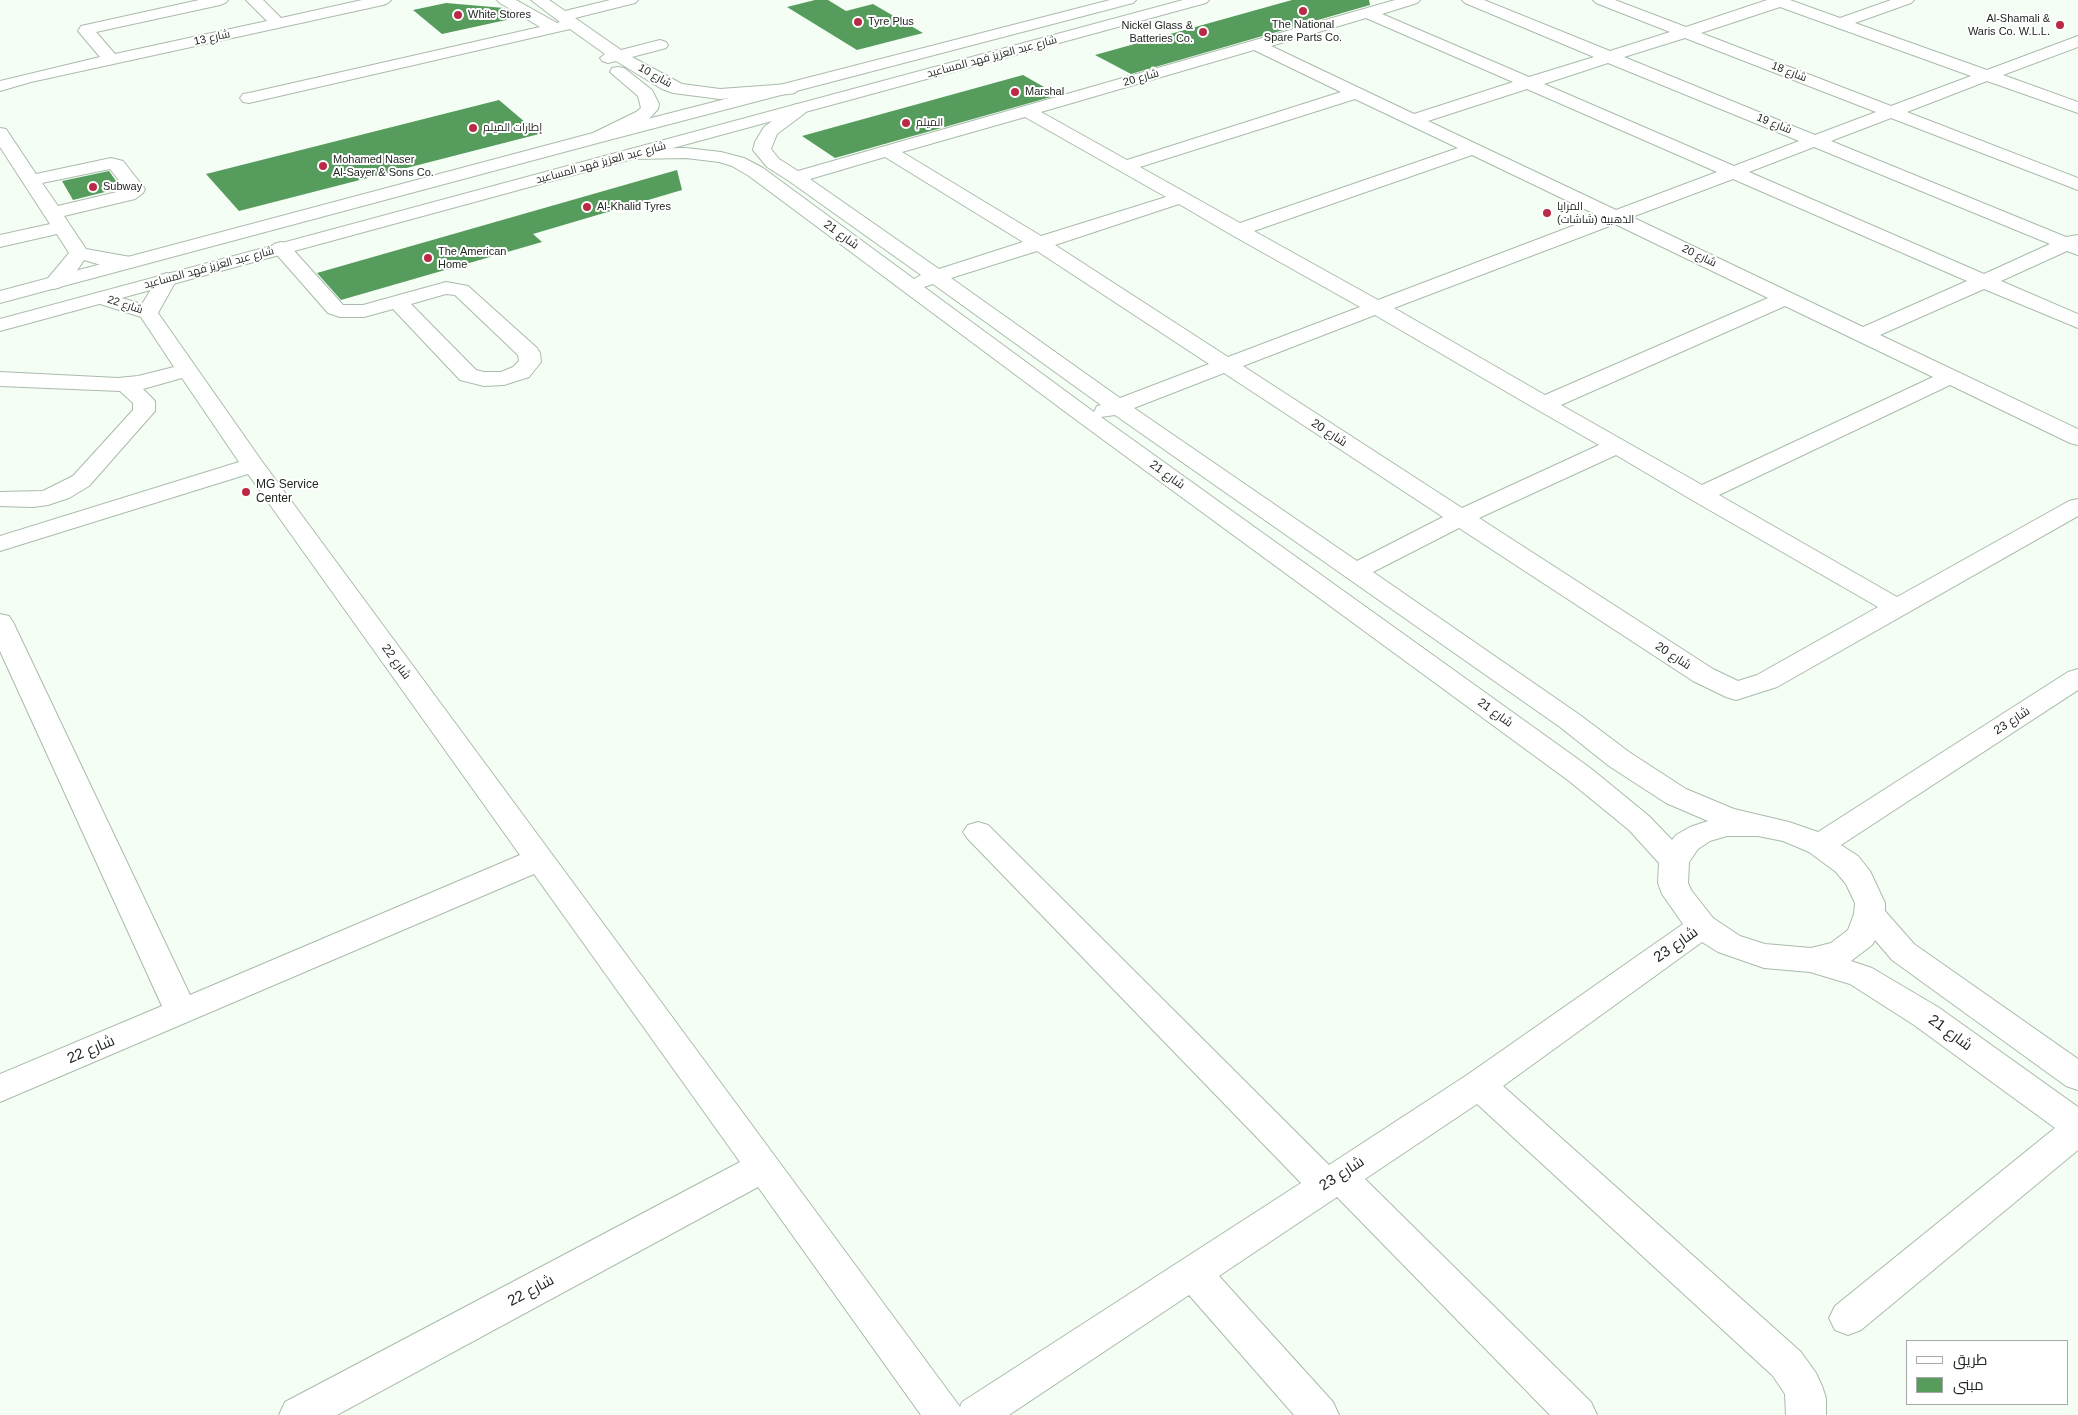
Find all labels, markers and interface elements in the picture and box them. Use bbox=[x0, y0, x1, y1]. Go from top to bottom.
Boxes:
marker: The National Spare Parts Co. bbox=[1297, 5, 1309, 17]
place label: White Stores bbox=[468, 8, 531, 22]
marker: White Stores bbox=[452, 9, 464, 21]
place label: Al-Shamali & Waris Co. W.L.L. bbox=[1968, 12, 2050, 38]
place label: Tyre Plus bbox=[868, 15, 914, 29]
marker: Tyre Plus bbox=[852, 16, 864, 28]
place label: The National Spare Parts Co. bbox=[1264, 18, 1342, 44]
place label: Nickel Glass & Batteries Co. bbox=[1121, 19, 1193, 45]
marker: Al-Shamali & Waris Co. W.L.L. bbox=[2054, 19, 2066, 31]
marker: Nickel Glass & Batteries Co. bbox=[1197, 26, 1209, 38]
street label: شارع 13 bbox=[193, 27, 231, 49]
street label: شارع عبد العزيز فهد المساعيد bbox=[926, 33, 1058, 81]
street label: شارع 18 bbox=[1770, 59, 1808, 85]
street label: شارع 10 bbox=[636, 61, 674, 91]
street label: شارع 20 bbox=[1122, 67, 1160, 89]
place label: Marshal bbox=[1025, 85, 1064, 99]
marker: Marshal bbox=[1009, 86, 1021, 98]
street label: شارع 19 bbox=[1755, 111, 1793, 137]
place label: الميلم bbox=[916, 116, 943, 130]
marker: الميلم bbox=[900, 117, 912, 129]
place label: إطارات الميلم bbox=[483, 121, 542, 135]
marker: إطارات الميلم bbox=[467, 122, 479, 134]
street label: شارع عبد العزيز فهد المساعيد bbox=[535, 139, 667, 187]
place label: Mohamed Naser Al-Sayer & Sons Co. bbox=[333, 153, 434, 179]
marker: Mohamed Naser Al-Sayer & Sons Co. bbox=[317, 160, 329, 172]
place label: Subway bbox=[103, 180, 142, 194]
marker: Subway bbox=[87, 181, 99, 193]
place label: Al-Khalid Tyres bbox=[597, 200, 671, 214]
place label: المرايا الذهبية (شاشات) bbox=[1557, 200, 1634, 226]
marker: Al-Khalid Tyres bbox=[581, 201, 593, 213]
marker: المرايا الذهبية (شاشات) bbox=[1541, 207, 1553, 219]
street label: شارع 21 bbox=[821, 217, 861, 253]
street label: شارع 20 bbox=[1680, 242, 1718, 270]
street label: شارع عبد العزيز فهد المساعيد bbox=[143, 244, 275, 292]
place label: The American Home bbox=[438, 245, 506, 271]
marker: The American Home bbox=[422, 252, 434, 264]
street label: شارع 22 bbox=[106, 293, 144, 317]
street label: شارع 20 bbox=[1308, 416, 1350, 450]
street label: شارع 21 bbox=[1147, 457, 1187, 493]
place label: MG Service Center bbox=[256, 478, 319, 506]
marker: MG Service Center bbox=[240, 486, 252, 498]
street label: شارع 20 bbox=[1652, 639, 1694, 673]
street label: شارع 22 bbox=[378, 642, 414, 682]
street label: شارع 21 bbox=[1475, 695, 1515, 731]
street label: شارع 23 bbox=[1991, 704, 2033, 738]
street label: شارع 23 bbox=[1650, 923, 1702, 967]
street label: شارع 21 bbox=[1925, 1011, 1975, 1055]
street label: شارع 22 bbox=[65, 1032, 117, 1068]
street label: شارع 23 bbox=[1316, 1153, 1368, 1195]
street label: شارع 22 bbox=[505, 1271, 557, 1311]
legend bbox=[1906, 1340, 2068, 1405]
text: طريق bbox=[1953, 1351, 1987, 1368]
text: مبنى bbox=[1953, 1376, 1984, 1393]

